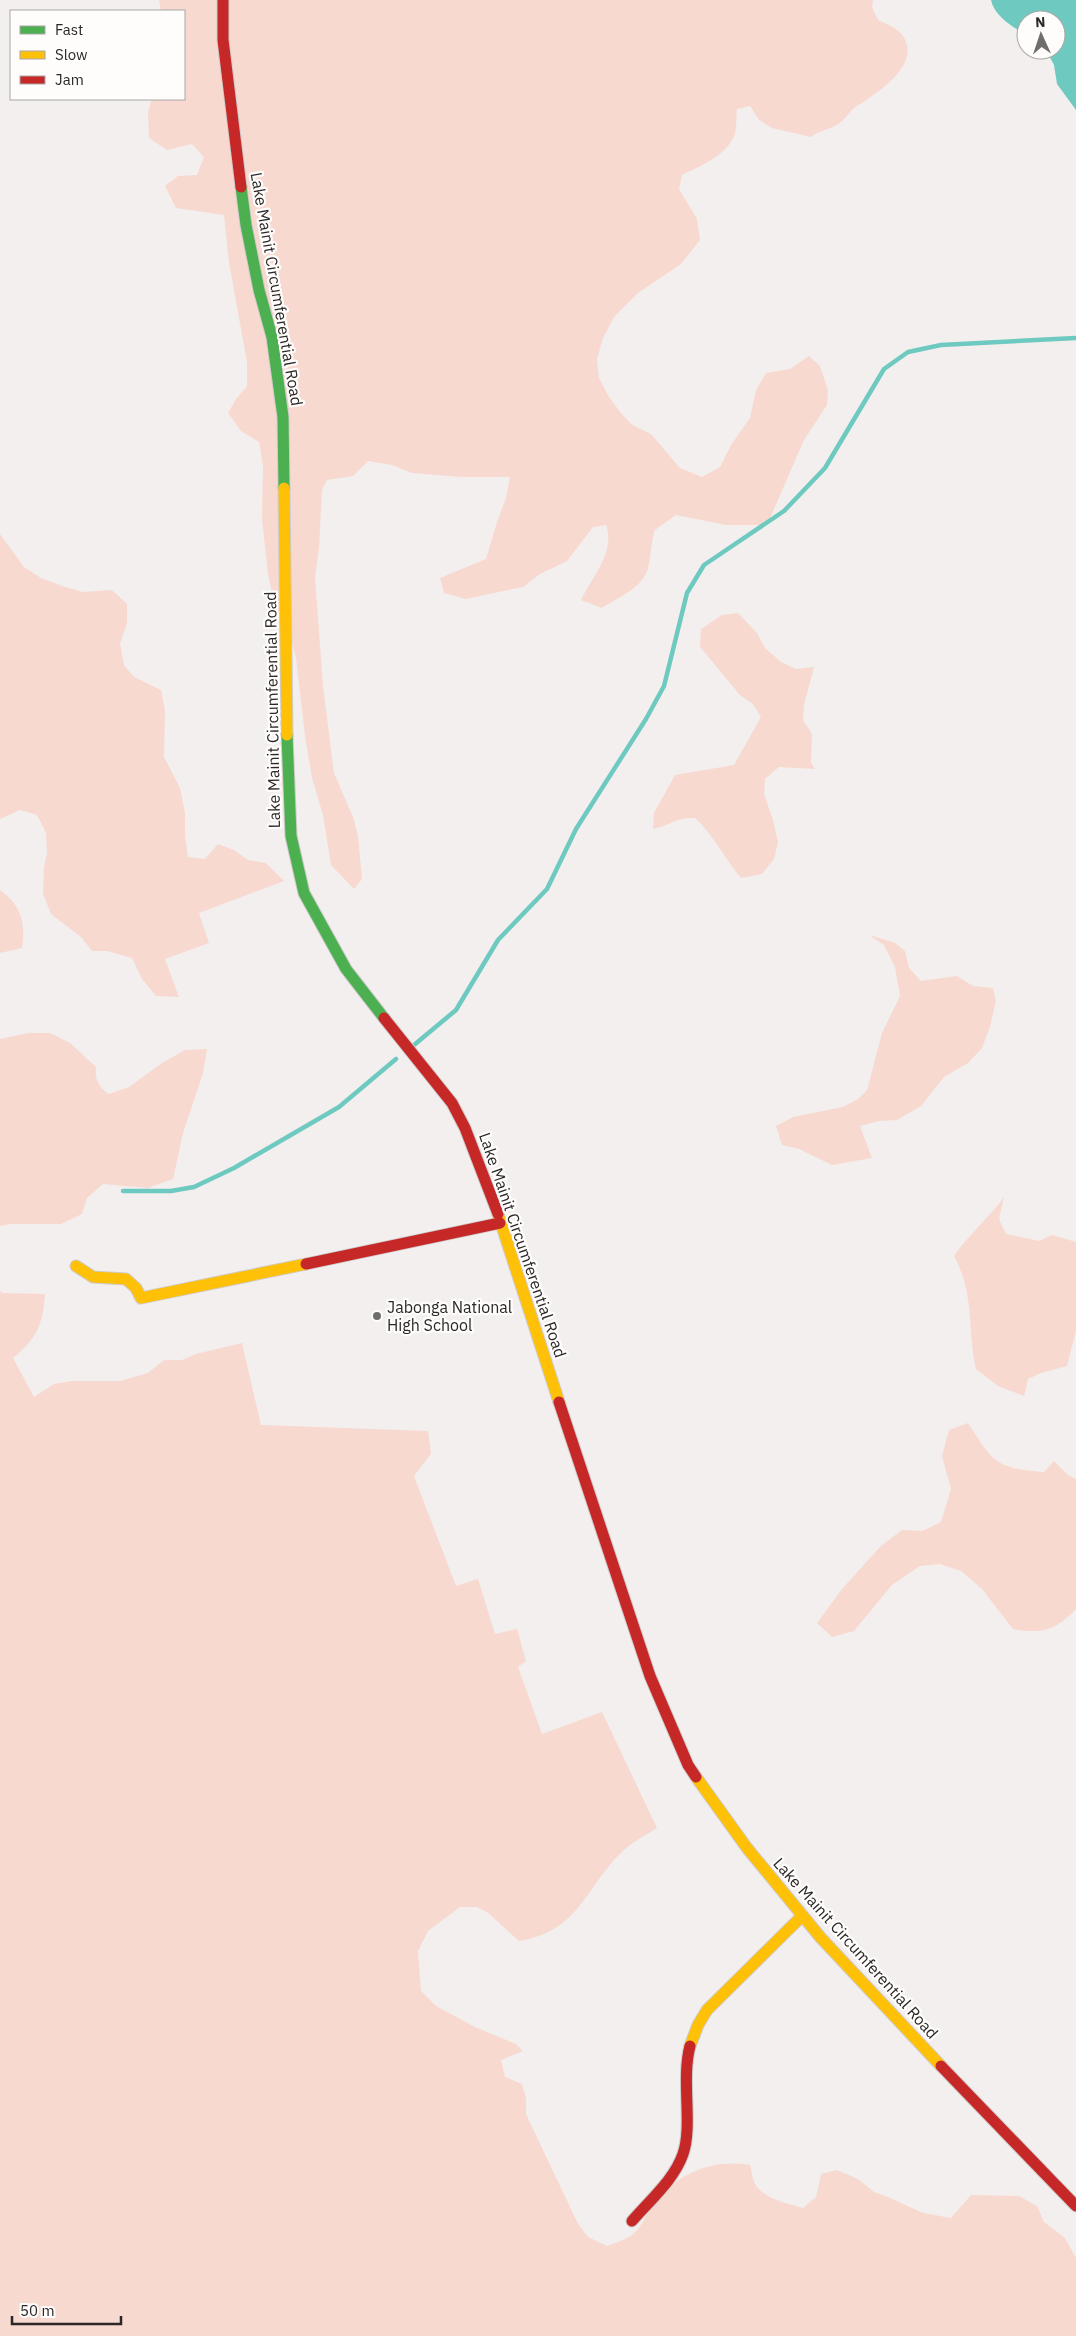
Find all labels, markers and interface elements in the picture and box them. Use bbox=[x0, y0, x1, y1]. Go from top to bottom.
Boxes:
legend bbox=[10, 10, 185, 100]
north arrow bbox=[1016, 10, 1066, 60]
text: N bbox=[1035, 13, 1046, 31]
text: Fast bbox=[55, 20, 83, 39]
text: Slow bbox=[55, 45, 88, 64]
text: Jam bbox=[55, 70, 84, 89]
street label: Lake Mainit Circumferential Road bbox=[247, 171, 307, 407]
street label: Lake Mainit Circumferential Road bbox=[260, 591, 284, 829]
street label: Lake Mainit Circumferential Road bbox=[475, 1130, 571, 1360]
place label: Jabonga National High School bbox=[387, 1297, 512, 1335]
marker: Jabonga National High School bbox=[371, 1310, 383, 1322]
street label: Lake Mainit Circumferential Road bbox=[769, 1853, 943, 2043]
scale bar bbox=[12, 2294, 121, 2326]
text: 50 m bbox=[20, 2301, 55, 2320]

